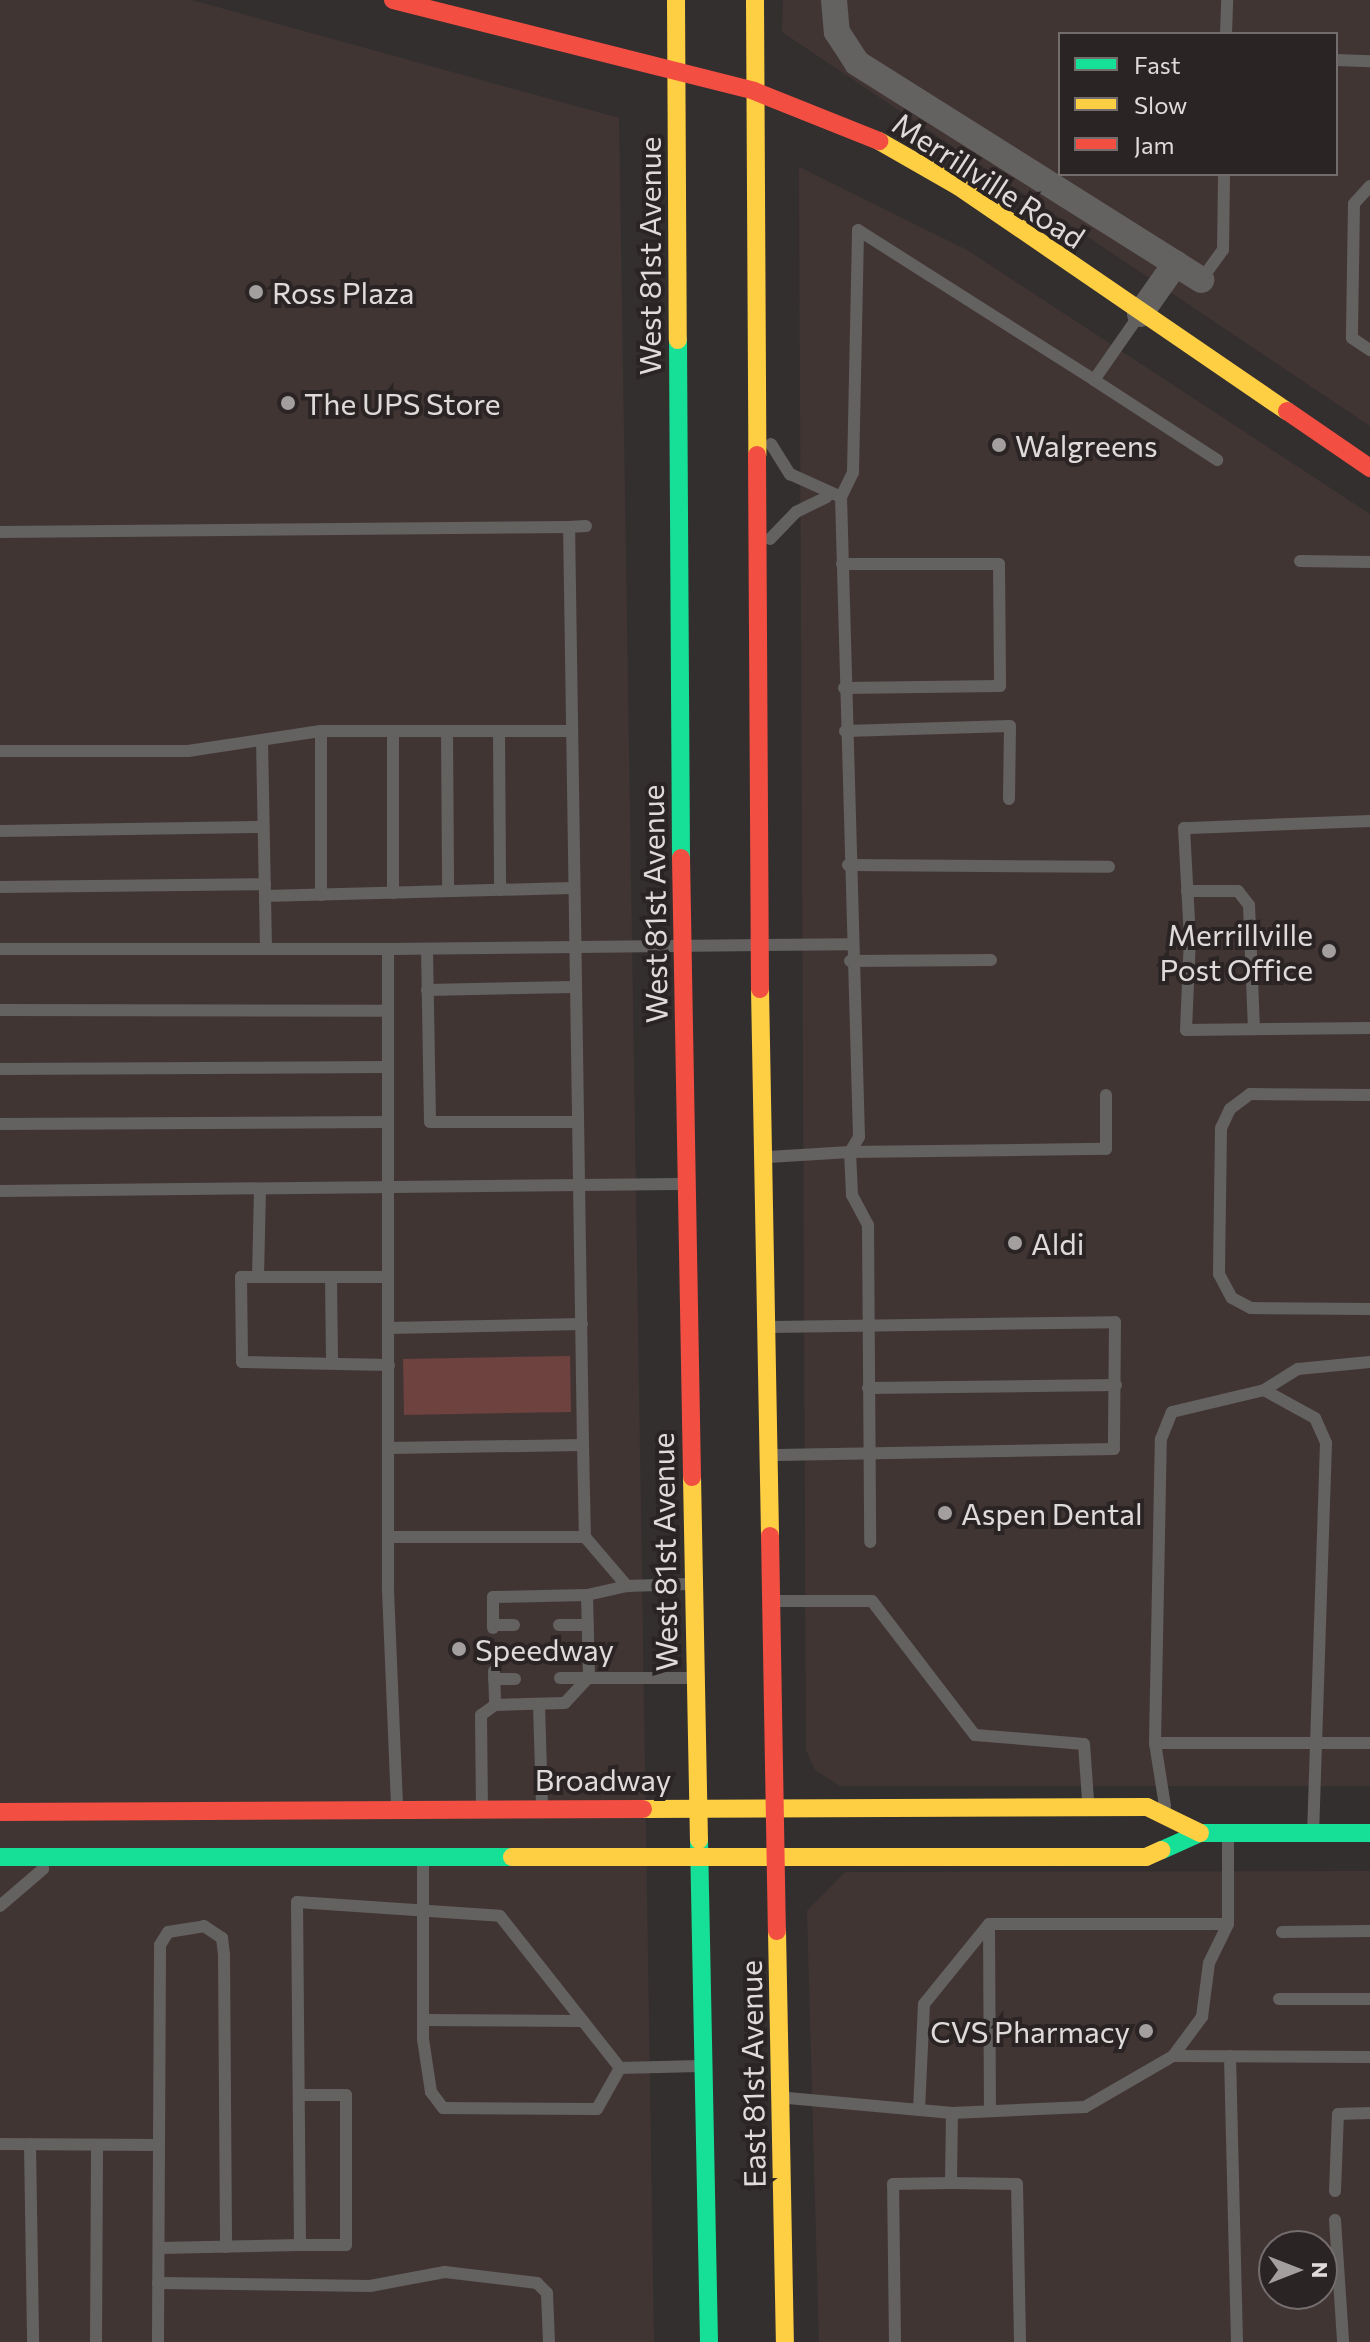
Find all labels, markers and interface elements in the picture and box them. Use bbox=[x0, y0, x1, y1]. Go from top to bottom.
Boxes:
legend bbox=[1058, 32, 1338, 176]
text: Fast bbox=[1134, 50, 1181, 79]
text: Slow bbox=[1134, 90, 1187, 119]
street label: Merrillville Road bbox=[886, 105, 1092, 255]
text: Jam bbox=[1134, 130, 1174, 159]
street label: West 81st Avenue bbox=[631, 137, 667, 375]
place label: Ross Plaza bbox=[272, 274, 414, 310]
marker: Ross Plaza bbox=[247, 283, 265, 301]
place label: The UPS Store bbox=[304, 385, 501, 421]
marker: The UPS Store bbox=[279, 394, 297, 412]
place label: Walgreens bbox=[1015, 427, 1158, 463]
marker: Walgreens bbox=[990, 436, 1008, 454]
street label: West 81st Avenue bbox=[634, 784, 674, 1024]
place label: Merrillville Post Office bbox=[1160, 916, 1313, 986]
marker: Merrillville Post Office bbox=[1320, 942, 1338, 960]
place label: Aldi bbox=[1031, 1225, 1084, 1261]
marker: Aldi bbox=[1006, 1234, 1024, 1252]
street label: West 81st Avenue bbox=[644, 1432, 684, 1672]
place label: Aspen Dental bbox=[961, 1495, 1143, 1531]
marker: Aspen Dental bbox=[936, 1504, 954, 1522]
place label: Speedway bbox=[475, 1631, 614, 1667]
marker: Speedway bbox=[450, 1640, 468, 1658]
street label: Broadway bbox=[535, 1761, 671, 1797]
street label: East 81st Avenue bbox=[732, 1960, 772, 2188]
place label: CVS Pharmacy bbox=[930, 2013, 1130, 2049]
marker: CVS Pharmacy bbox=[1137, 2022, 1155, 2040]
north arrow bbox=[1258, 2230, 1338, 2310]
text: N bbox=[1307, 2262, 1334, 2278]

